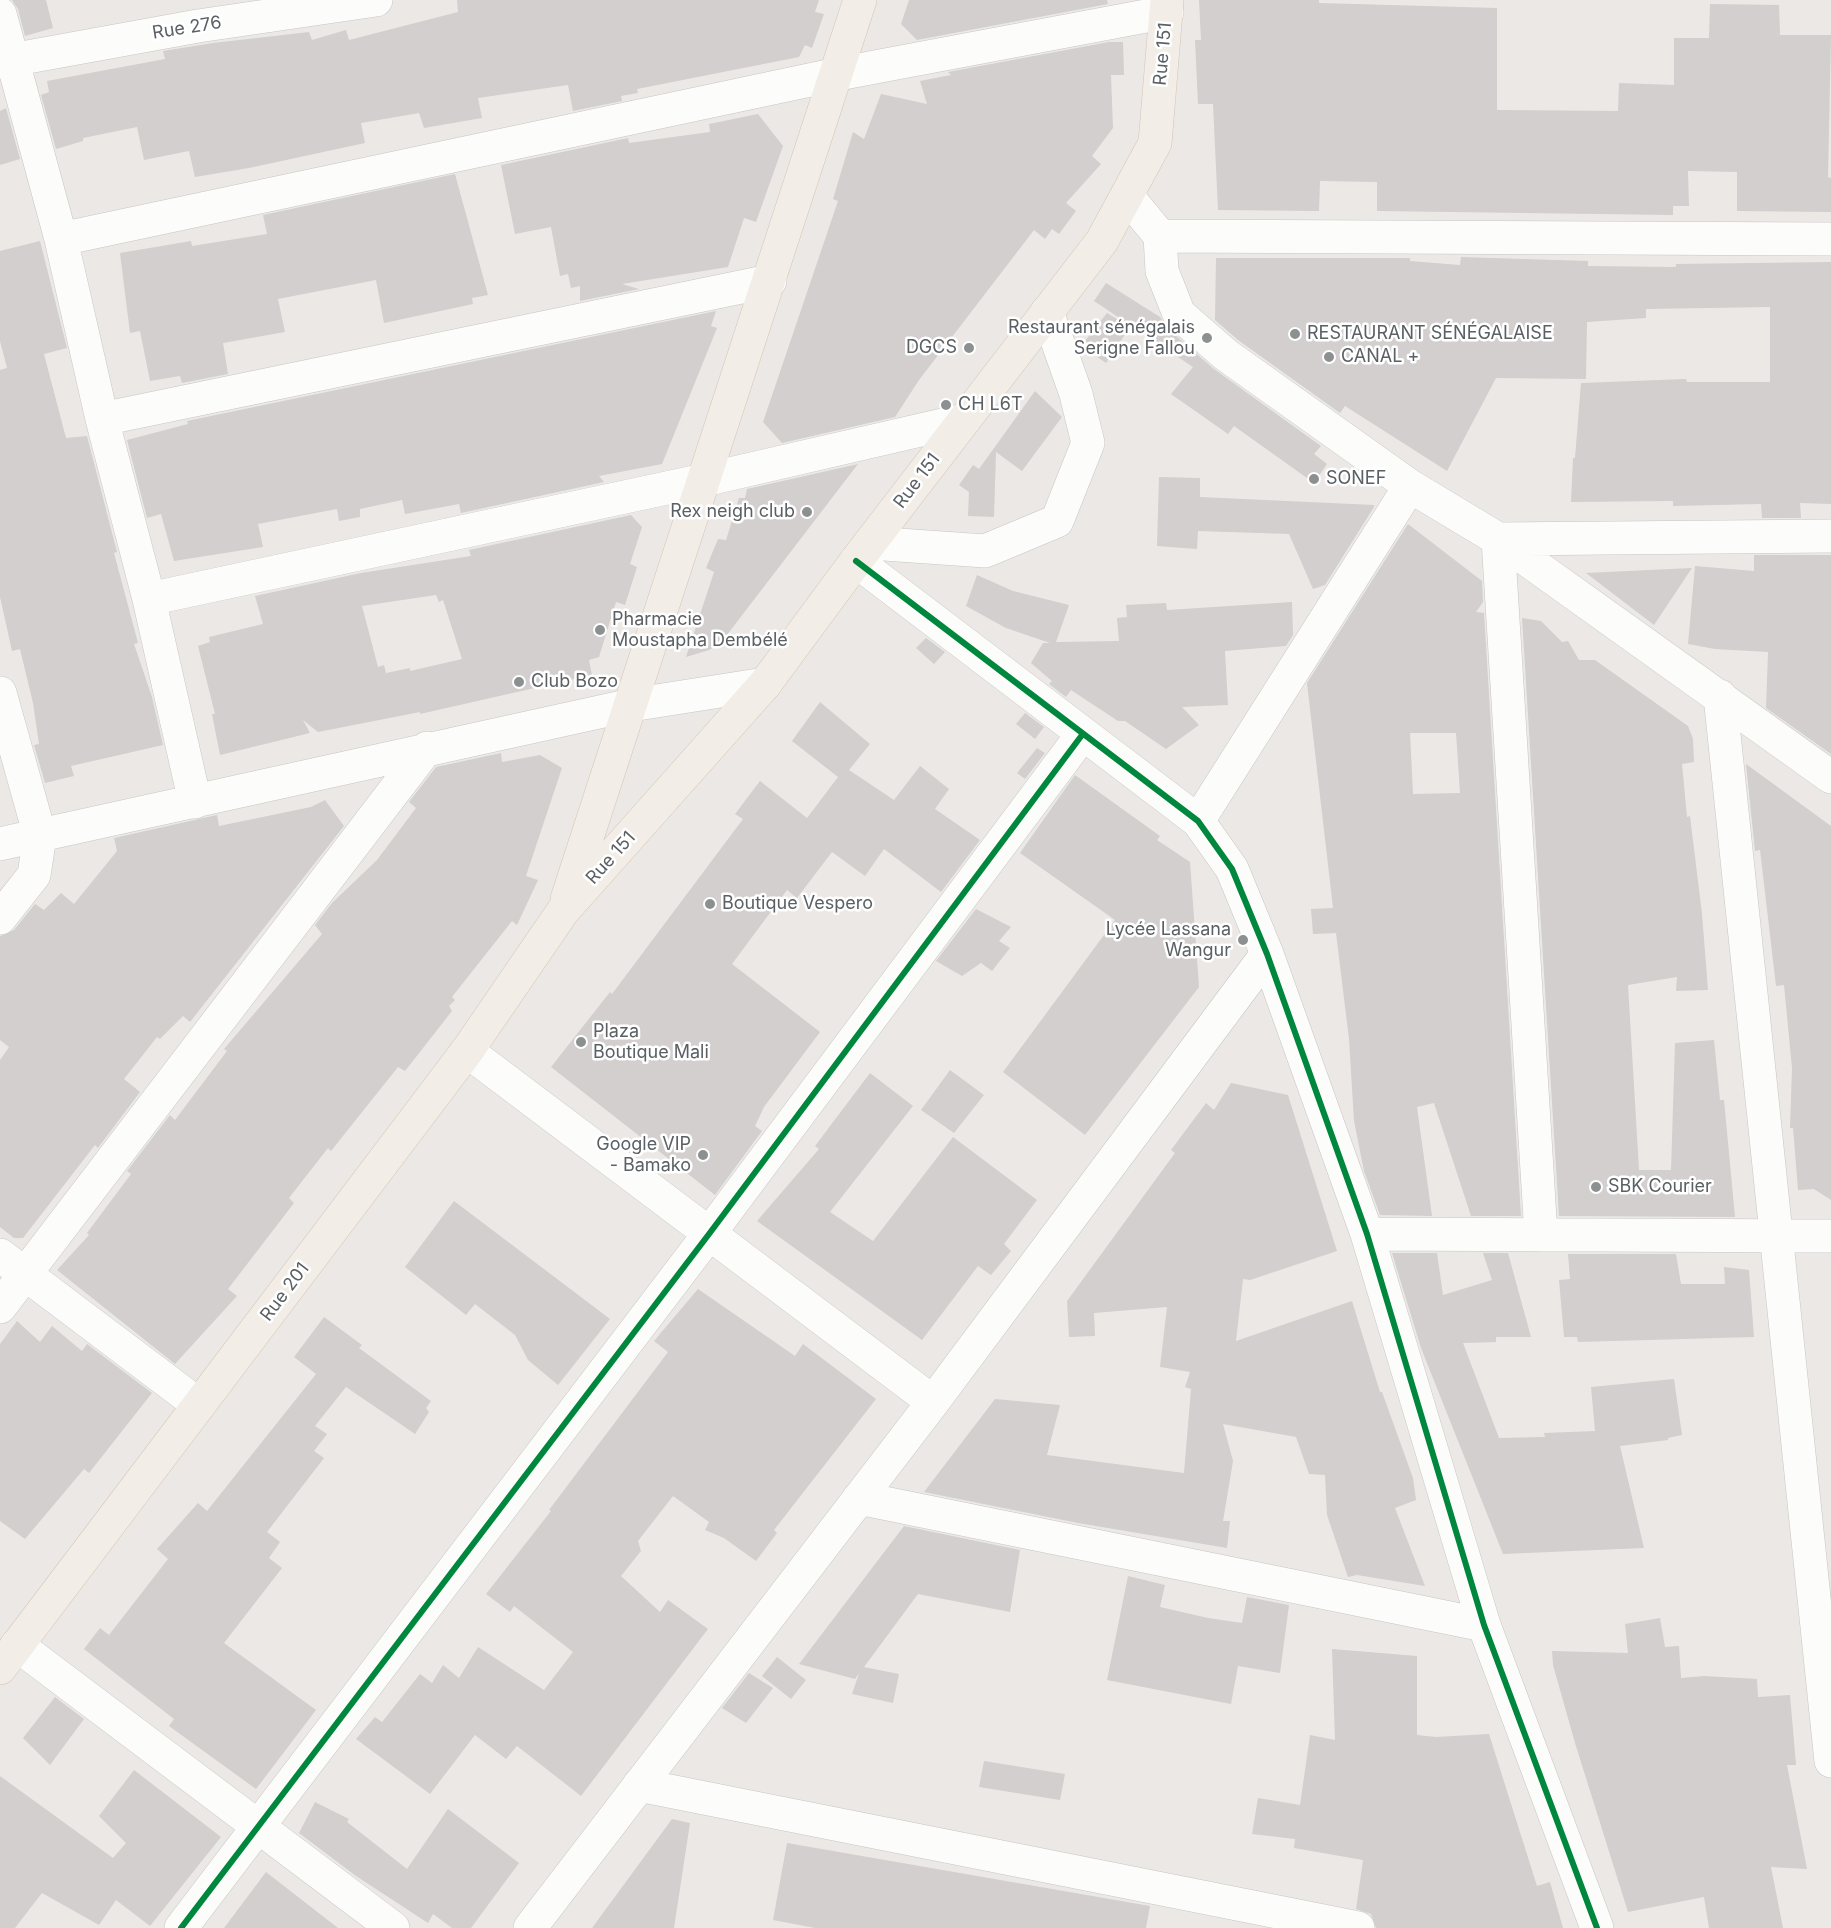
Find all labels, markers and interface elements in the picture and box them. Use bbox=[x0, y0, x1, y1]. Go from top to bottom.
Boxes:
street label: Rue 276 bbox=[151, 12, 223, 44]
street label: Rue 151 bbox=[1149, 21, 1177, 87]
place label: Restaurant sénégalais Serigne Fallou bbox=[1008, 317, 1195, 360]
place label: RESTAURANT SÉNÉGALAISE bbox=[1307, 323, 1553, 345]
marker: RESTAURANT SÉNÉGALAISE bbox=[1288, 327, 1302, 341]
marker: Restaurant sénégalais Serigne Fallou bbox=[1200, 331, 1214, 345]
place label: DGCS bbox=[906, 337, 957, 359]
marker: DGCS bbox=[962, 341, 976, 355]
place label: CANAL + bbox=[1341, 346, 1419, 368]
marker: CANAL + bbox=[1322, 350, 1336, 364]
place label: CH L6T bbox=[958, 394, 1023, 416]
marker: CH L6T bbox=[939, 398, 953, 412]
street label: Rue 151 bbox=[889, 449, 945, 513]
place label: SONEF bbox=[1326, 468, 1386, 490]
marker: SONEF bbox=[1307, 472, 1321, 486]
place label: Rex neigh club bbox=[670, 501, 795, 523]
marker: Rex neigh club bbox=[800, 505, 814, 519]
place label: Pharmacie Moustapha Dembélé bbox=[612, 609, 788, 652]
marker: Pharmacie Moustapha Dembélé bbox=[593, 623, 607, 637]
place label: Club Bozo bbox=[531, 671, 618, 693]
marker: Club Bozo bbox=[512, 675, 526, 689]
street label: Rue 151 bbox=[582, 827, 640, 889]
place label: Boutique Vespero bbox=[722, 893, 873, 915]
marker: Boutique Vespero bbox=[703, 897, 717, 911]
place label: Lycée Lassana Wangur bbox=[1106, 919, 1231, 962]
marker: Lycée Lassana Wangur bbox=[1236, 933, 1250, 947]
place label: Plaza Boutique Mali bbox=[593, 1021, 709, 1064]
marker: Plaza Boutique Mali bbox=[574, 1035, 588, 1049]
place label: Google VIP - Bamako bbox=[596, 1134, 691, 1176]
marker: Google VIP - Bamako bbox=[696, 1148, 710, 1162]
place label: SBK Courier bbox=[1608, 1176, 1712, 1198]
marker: SBK Courier bbox=[1589, 1180, 1603, 1194]
street label: Rue 201 bbox=[256, 1259, 314, 1325]

